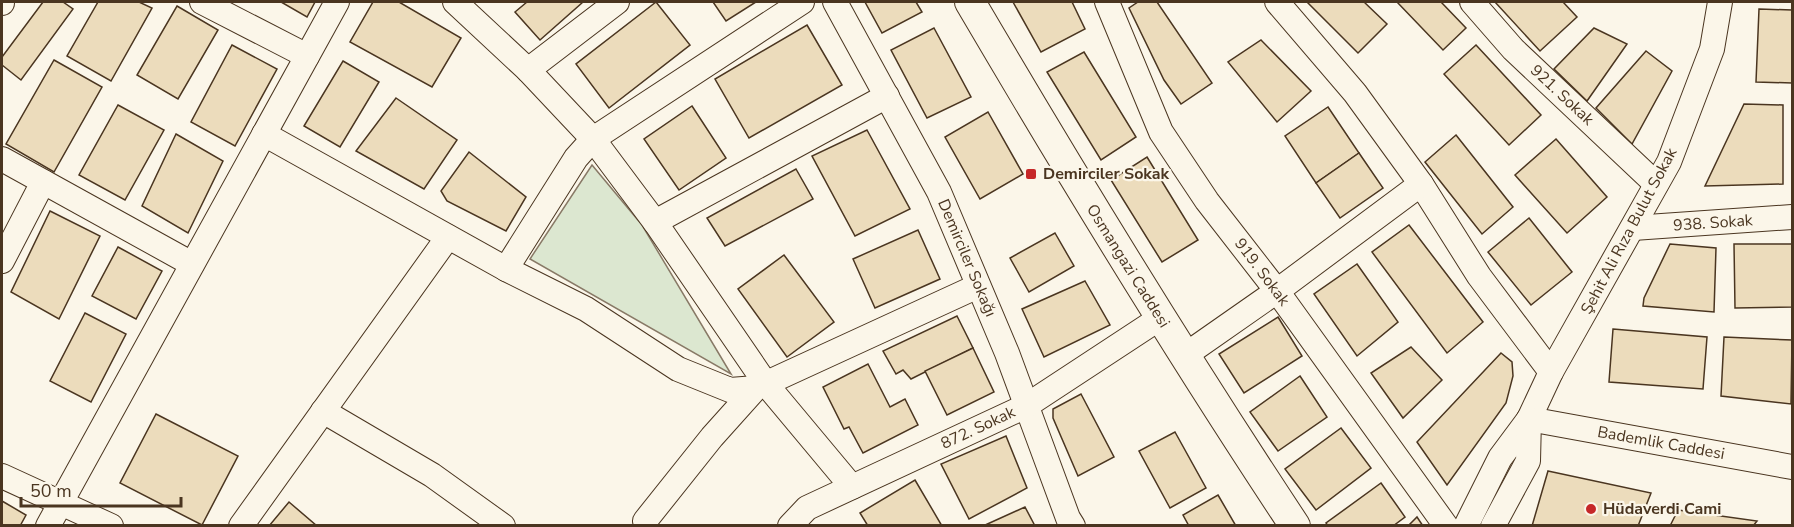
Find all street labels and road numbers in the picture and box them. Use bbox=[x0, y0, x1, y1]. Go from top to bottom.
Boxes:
street label: 921. Sokak bbox=[1525, 60, 1599, 131]
street label: Şehit Ali Rıza Bulut Sokak bbox=[1576, 143, 1683, 318]
street label: Demirciler Sokağı bbox=[932, 196, 1002, 320]
street label: Osmangazi Caddesi bbox=[1081, 200, 1175, 332]
street label: 938. Sokak bbox=[1672, 209, 1755, 237]
street label: 919. Sokak bbox=[1229, 234, 1295, 311]
street label: 872. Sokak bbox=[937, 401, 1020, 455]
street label: Bademlik Caddesi bbox=[1596, 421, 1726, 465]

